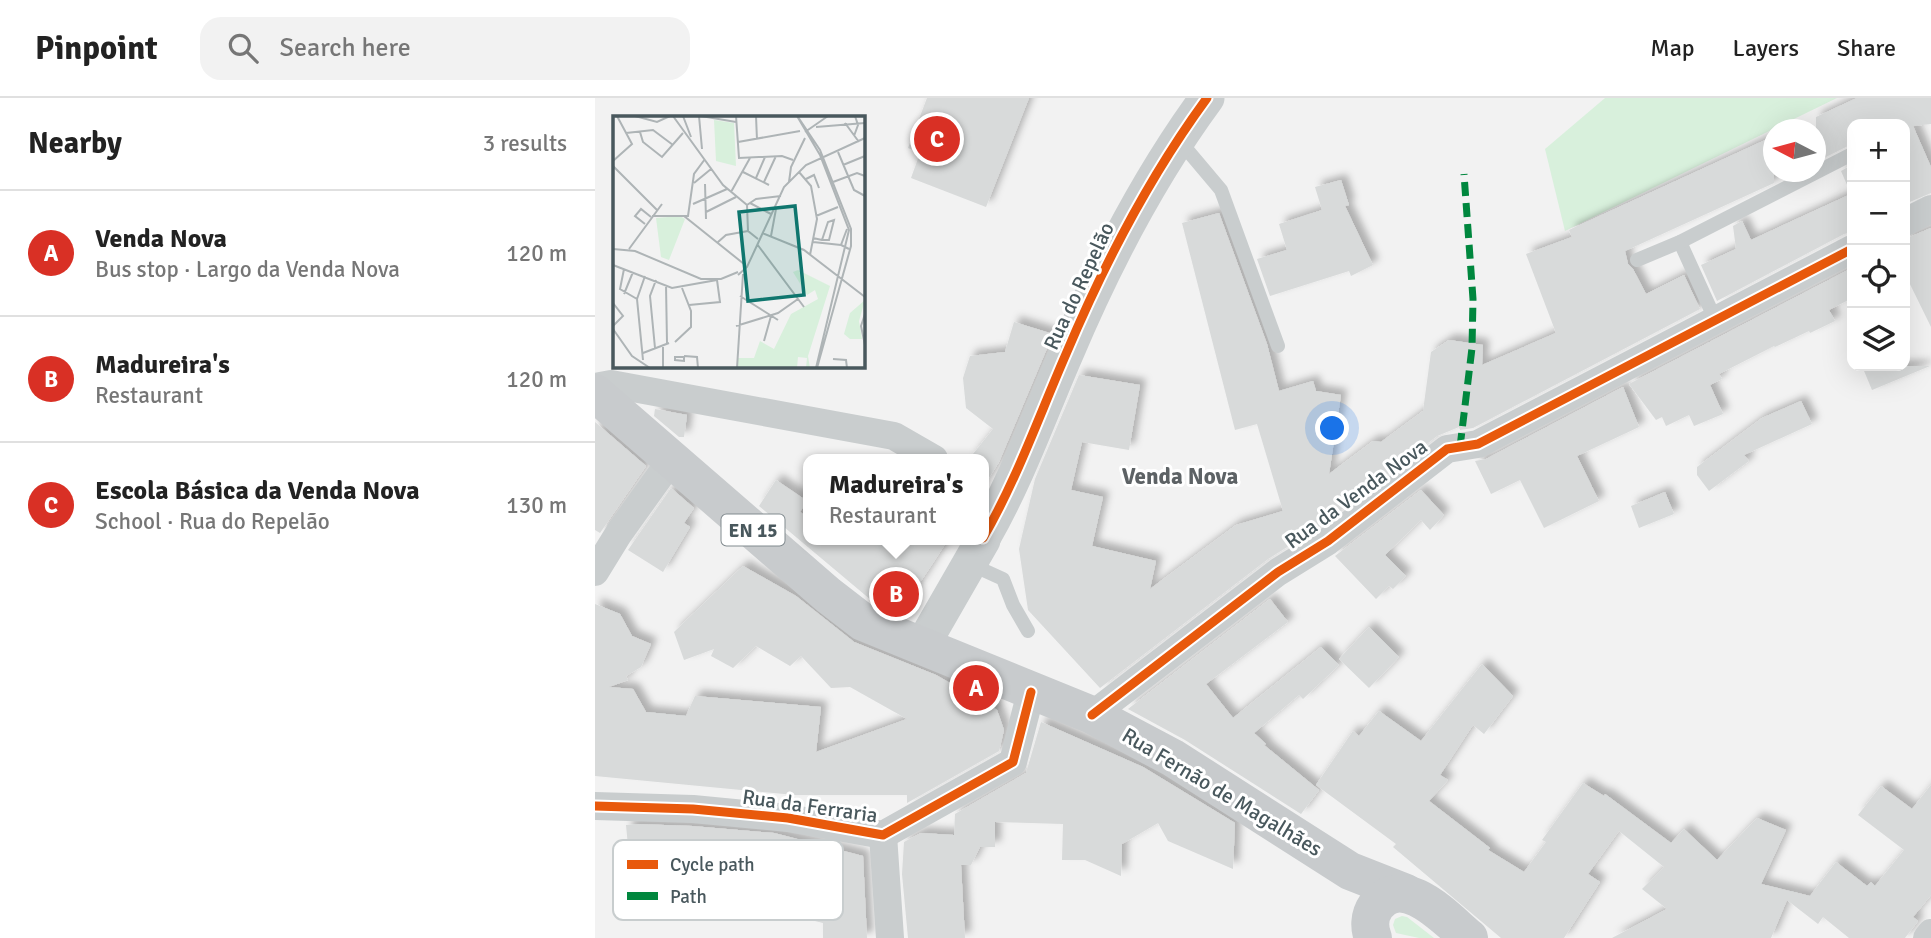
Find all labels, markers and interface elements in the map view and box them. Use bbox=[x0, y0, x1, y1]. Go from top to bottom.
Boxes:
search box bbox=[200, 17, 690, 80]
text: Pinpoint bbox=[35, 28, 158, 69]
icon: search bbox=[224, 29, 262, 67]
text: Search here bbox=[280, 32, 411, 64]
text: Map bbox=[1650, 33, 1695, 63]
text: Layers bbox=[1733, 33, 1799, 63]
text: Share bbox=[1837, 33, 1896, 63]
pin: C bbox=[914, 113, 960, 165]
inset map bbox=[613, 116, 865, 368]
north arrow bbox=[1763, 119, 1826, 182]
map controls bbox=[1847, 119, 1910, 371]
button: + bbox=[1847, 119, 1910, 182]
text: Nearby bbox=[28, 125, 122, 162]
text: 3 results bbox=[483, 129, 567, 158]
button: − bbox=[1847, 182, 1910, 245]
street label: Rua do Repelão bbox=[1038, 218, 1120, 354]
text: Venda Nova bbox=[95, 223, 227, 255]
text: A bbox=[44, 239, 58, 268]
text: 120 m bbox=[506, 239, 567, 268]
button: locate bbox=[1847, 245, 1910, 308]
text: Bus stop · Largo da Venda Nova bbox=[95, 255, 400, 284]
button: layers bbox=[1847, 308, 1910, 371]
text: Madureira's bbox=[95, 349, 230, 381]
text: B bbox=[44, 365, 58, 394]
text: 120 m bbox=[506, 365, 567, 394]
text: Restaurant bbox=[95, 381, 203, 410]
your location bbox=[1315, 411, 1349, 445]
street label: Rua da Venda Nova bbox=[1280, 434, 1432, 554]
popup bbox=[803, 454, 989, 545]
district label: Venda Nova bbox=[1122, 462, 1239, 491]
text: Madureira's bbox=[829, 469, 963, 501]
text: Escola Básica da Venda Nova bbox=[95, 475, 419, 507]
text: C bbox=[44, 491, 58, 520]
text: 130 m bbox=[506, 491, 567, 520]
text: Restaurant bbox=[829, 501, 937, 530]
text: School · Rua do Repelão bbox=[95, 507, 330, 536]
road number: EN 15 bbox=[722, 514, 785, 546]
pin: B bbox=[873, 568, 919, 620]
pin: A bbox=[953, 662, 999, 714]
street label: Rua Fernão de Magalhães bbox=[1117, 722, 1327, 862]
street label: Rua da Ferraria bbox=[741, 784, 879, 828]
legend bbox=[613, 840, 843, 920]
text: Cycle path bbox=[670, 853, 755, 877]
text: Path bbox=[670, 885, 707, 909]

